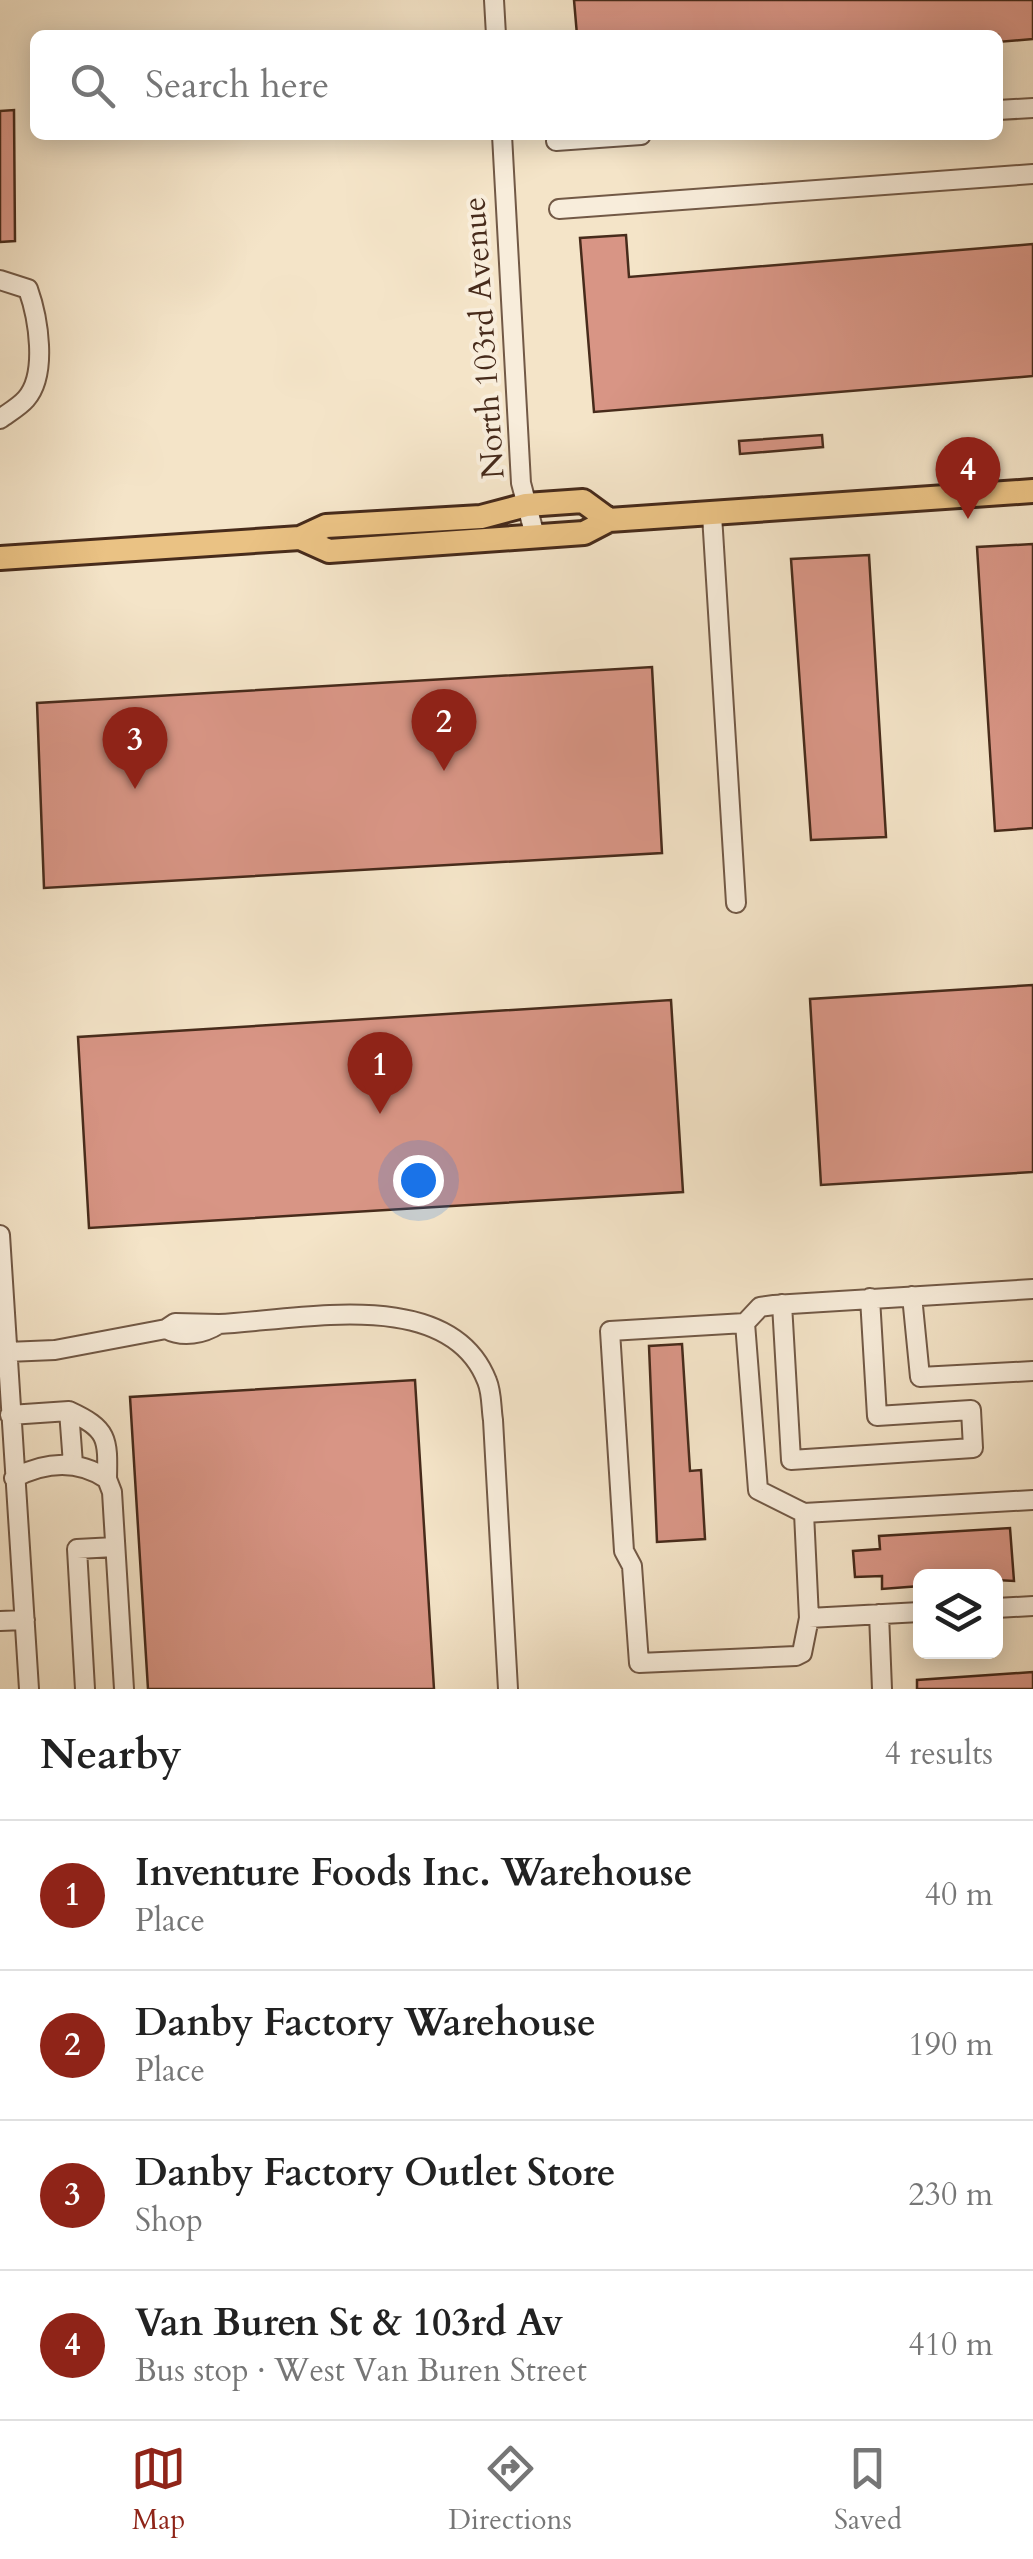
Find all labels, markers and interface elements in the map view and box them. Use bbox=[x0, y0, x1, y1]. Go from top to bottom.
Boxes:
search box bbox=[30, 30, 1003, 140]
icon: search bbox=[65, 58, 120, 113]
text: Search here bbox=[145, 59, 329, 111]
street label: North 103rd Avenue bbox=[452, 195, 516, 481]
pin: 4 bbox=[936, 436, 1000, 519]
pin: 2 bbox=[412, 688, 476, 771]
pin: 3 bbox=[102, 706, 168, 789]
pin: 1 bbox=[348, 1032, 412, 1114]
your location bbox=[393, 1155, 444, 1206]
map controls bbox=[913, 1569, 1003, 1659]
button: layers bbox=[913, 1569, 1003, 1659]
text: Nearby bbox=[40, 1726, 182, 1783]
text: 4 results bbox=[885, 1732, 993, 1776]
text: Inventure Foods Inc. Warehouse bbox=[135, 1847, 693, 1899]
text: 1 bbox=[64, 1873, 81, 1917]
text: 40 m bbox=[925, 1873, 993, 1917]
text: Place bbox=[135, 1899, 205, 1943]
text: Danby Factory Warehouse bbox=[135, 1997, 596, 2049]
text: 2 bbox=[64, 2023, 81, 2067]
text: 190 m bbox=[908, 2023, 993, 2067]
text: Place bbox=[135, 2049, 205, 2093]
text: Danby Factory Outlet Store bbox=[135, 2147, 616, 2199]
text: 3 bbox=[64, 2173, 81, 2217]
text: 230 m bbox=[908, 2173, 993, 2217]
text: Shop bbox=[135, 2199, 203, 2243]
text: Van Buren St & 103rd Av bbox=[135, 2297, 563, 2349]
text: 4 bbox=[64, 2323, 81, 2367]
text: 410 m bbox=[908, 2323, 993, 2367]
text: Bus stop · West Van Buren Street bbox=[135, 2349, 587, 2393]
tab: Map bbox=[131, 2441, 186, 2539]
tab: Directions bbox=[448, 2441, 572, 2539]
tab: Saved bbox=[834, 2441, 902, 2539]

